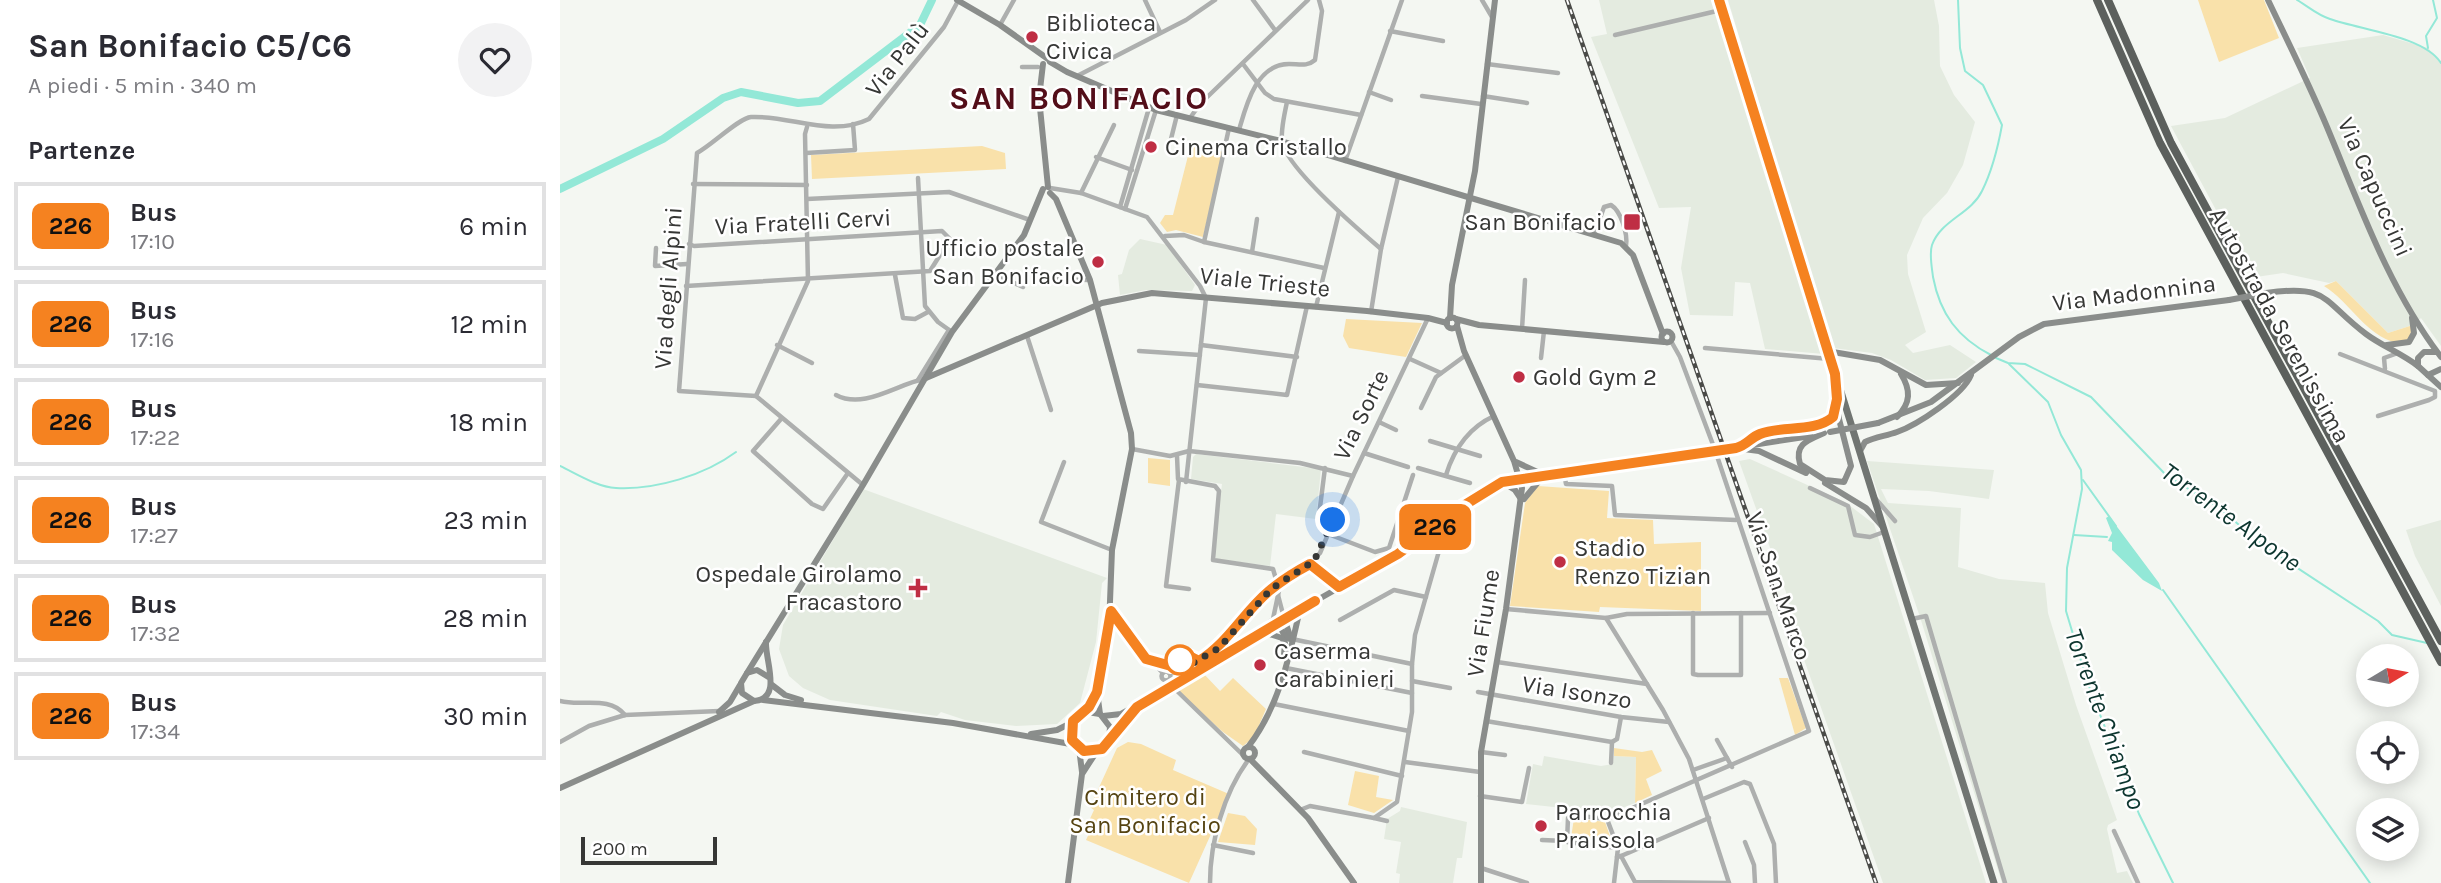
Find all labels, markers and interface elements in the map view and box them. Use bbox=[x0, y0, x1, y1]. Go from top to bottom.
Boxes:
place label: Biblioteca Civica bbox=[1046, 9, 1156, 65]
street label: Via Palù bbox=[859, 16, 935, 102]
button: heart bbox=[458, 23, 532, 97]
text: San Bonifacio C5/C6 bbox=[28, 27, 352, 65]
marker: Biblioteca Civica bbox=[1024, 29, 1040, 45]
text: A piedi · 5 min · 340 m bbox=[28, 72, 257, 99]
district label: SAN BONIFACIO bbox=[949, 80, 1209, 117]
street label: Via Capuccini bbox=[2332, 113, 2418, 261]
place label: Cinema Cristallo bbox=[1165, 133, 1347, 161]
text: Partenze bbox=[28, 135, 135, 166]
marker: Cinema Cristallo bbox=[1143, 139, 1159, 155]
text: Bus bbox=[130, 197, 177, 228]
street label: Autostrada Serenissima bbox=[2204, 202, 2356, 448]
street label: Via Fratelli Cervi bbox=[714, 203, 892, 241]
street label: Via degli Alpini bbox=[648, 206, 688, 370]
place label: San Bonifacio bbox=[1464, 208, 1616, 236]
text: 6 min bbox=[459, 211, 528, 242]
text: 226 bbox=[49, 212, 92, 240]
marker: San Bonifacio bbox=[1622, 212, 1642, 232]
text: 17:10 bbox=[130, 228, 175, 255]
place label: Ufficio postale San Bonifacio bbox=[925, 234, 1084, 290]
marker: Ufficio postale San Bonifacio bbox=[1090, 254, 1106, 270]
street label: Viale Trieste bbox=[1198, 261, 1332, 303]
street label: Via Madonnina bbox=[2051, 269, 2217, 317]
text: Bus bbox=[130, 295, 177, 326]
text: 12 min bbox=[450, 309, 528, 340]
text: 226 bbox=[49, 310, 92, 338]
text: 17:16 bbox=[130, 326, 174, 353]
place label: Gold Gym 2 bbox=[1533, 363, 1657, 391]
street label: Via Sorte bbox=[1327, 365, 1395, 465]
marker: Gold Gym 2 bbox=[1511, 369, 1527, 385]
text: Bus bbox=[130, 393, 177, 424]
text: 18 min bbox=[449, 407, 528, 438]
text: 226 bbox=[49, 408, 92, 436]
text: 17:22 bbox=[130, 424, 180, 451]
water label: Torrente Alpone bbox=[2155, 456, 2307, 578]
text: Bus bbox=[130, 491, 177, 522]
your location bbox=[1315, 502, 1350, 537]
line badge: 226 bbox=[1395, 504, 1475, 550]
text: 23 min bbox=[444, 505, 528, 536]
text: 226 bbox=[49, 506, 92, 534]
street label: Via San Marco bbox=[1741, 508, 1817, 664]
text: 226 bbox=[1413, 513, 1457, 541]
text: 17:27 bbox=[130, 522, 178, 549]
place label: Stadio Renzo Tizian bbox=[1574, 534, 1711, 590]
marker: Stadio Renzo Tizian bbox=[1552, 554, 1568, 570]
place label: Ospedale Girolamo Fracastoro bbox=[695, 560, 902, 616]
street label: Via Fiume bbox=[1461, 567, 1505, 679]
marker: Ospedale Girolamo Fracastoro bbox=[908, 578, 928, 598]
text: Bus bbox=[130, 589, 177, 620]
text: 28 min bbox=[443, 603, 528, 634]
text: 226 bbox=[49, 604, 92, 632]
text: 17:32 bbox=[130, 620, 181, 647]
water label: Torrente Chiampo bbox=[2058, 624, 2152, 814]
place label: Caserma Carabinieri bbox=[1274, 637, 1395, 693]
north arrow bbox=[2356, 644, 2418, 707]
map controls bbox=[2356, 644, 2419, 861]
unlabelled marker bbox=[1165, 645, 1195, 675]
marker: Caserma Carabinieri bbox=[1252, 657, 1268, 673]
street label: Via Isonzo bbox=[1520, 669, 1634, 715]
text: Bus bbox=[130, 687, 177, 718]
text: 30 min bbox=[443, 701, 528, 732]
text: 226 bbox=[49, 702, 92, 730]
text: 17:34 bbox=[130, 718, 180, 745]
button: locate bbox=[2356, 721, 2419, 784]
park label: Cimitero di San Bonifacio bbox=[1069, 783, 1221, 839]
place label: Parrocchia Praissola bbox=[1555, 798, 1672, 854]
button: layers bbox=[2356, 798, 2419, 861]
marker: Parrocchia Praissola bbox=[1533, 818, 1549, 834]
scale bar bbox=[581, 834, 718, 866]
text: 200 m bbox=[592, 838, 648, 860]

